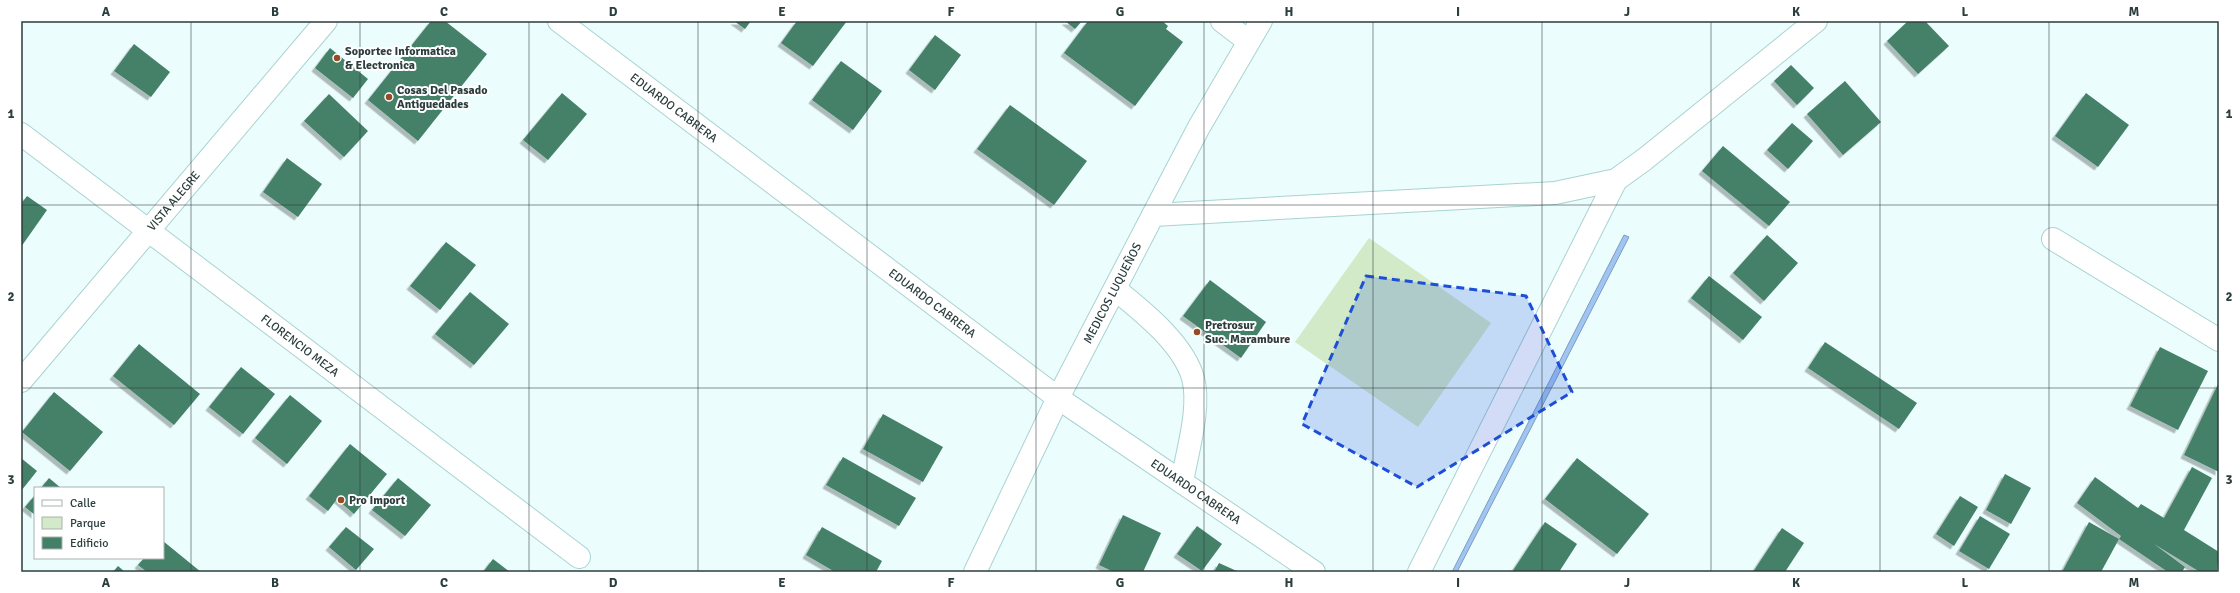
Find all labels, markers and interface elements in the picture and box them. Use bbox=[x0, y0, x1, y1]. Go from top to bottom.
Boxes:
text: A bbox=[102, 4, 111, 20]
text: B bbox=[271, 4, 279, 20]
text: C bbox=[440, 4, 448, 20]
text: D bbox=[609, 4, 618, 20]
text: E bbox=[778, 4, 786, 20]
text: F bbox=[948, 4, 955, 20]
text: G bbox=[1116, 4, 1124, 20]
text: H bbox=[1285, 4, 1293, 20]
text: I bbox=[1456, 4, 1460, 20]
text: J bbox=[1624, 4, 1630, 20]
text: K bbox=[1792, 4, 1800, 20]
text: L bbox=[1962, 4, 1969, 20]
text: M bbox=[2129, 4, 2140, 20]
place label: Soportec Informatica & Electronica bbox=[345, 44, 456, 73]
marker: Soportec Informatica & Electronica bbox=[332, 53, 342, 63]
street label: EDUARDO CABRERA bbox=[627, 70, 721, 146]
place label: Cosas Del Pasado Antiguedades bbox=[397, 83, 487, 112]
marker: Cosas Del Pasado Antiguedades bbox=[384, 92, 394, 102]
text: 1 bbox=[7, 106, 15, 122]
text: 1 bbox=[2225, 106, 2233, 122]
street label: VISTA ALEGRE bbox=[144, 168, 203, 234]
street label: MEDICOS LUQUEÑOS bbox=[1080, 240, 1145, 346]
street label: EDUARDO CABRERA bbox=[886, 265, 980, 341]
text: 2 bbox=[7, 289, 15, 305]
text: 2 bbox=[2225, 289, 2233, 305]
street label: FLORENCIO MEZA bbox=[258, 311, 343, 380]
place label: Pretrosur Suc. Marambure bbox=[1205, 318, 1290, 347]
marker: Pretrosur Suc. Marambure bbox=[1192, 327, 1202, 337]
street label: EDUARDO CABRERA bbox=[1148, 456, 1244, 528]
text: 3 bbox=[7, 472, 15, 488]
text: 3 bbox=[2225, 472, 2233, 488]
legend bbox=[34, 487, 164, 559]
place label: Pro Import bbox=[349, 493, 406, 508]
marker: Pro Import bbox=[336, 495, 346, 505]
text: Calle bbox=[70, 496, 96, 511]
text: Parque bbox=[70, 516, 106, 531]
text: Edificio bbox=[70, 536, 108, 551]
text: A bbox=[102, 575, 111, 591]
text: B bbox=[271, 575, 279, 591]
text: C bbox=[440, 575, 448, 591]
text: D bbox=[609, 575, 618, 591]
text: E bbox=[778, 575, 786, 591]
text: F bbox=[948, 575, 955, 591]
text: G bbox=[1116, 575, 1124, 591]
text: H bbox=[1285, 575, 1293, 591]
text: I bbox=[1456, 575, 1460, 591]
text: J bbox=[1624, 575, 1630, 591]
text: K bbox=[1792, 575, 1800, 591]
text: L bbox=[1962, 575, 1969, 591]
text: M bbox=[2129, 575, 2140, 591]

